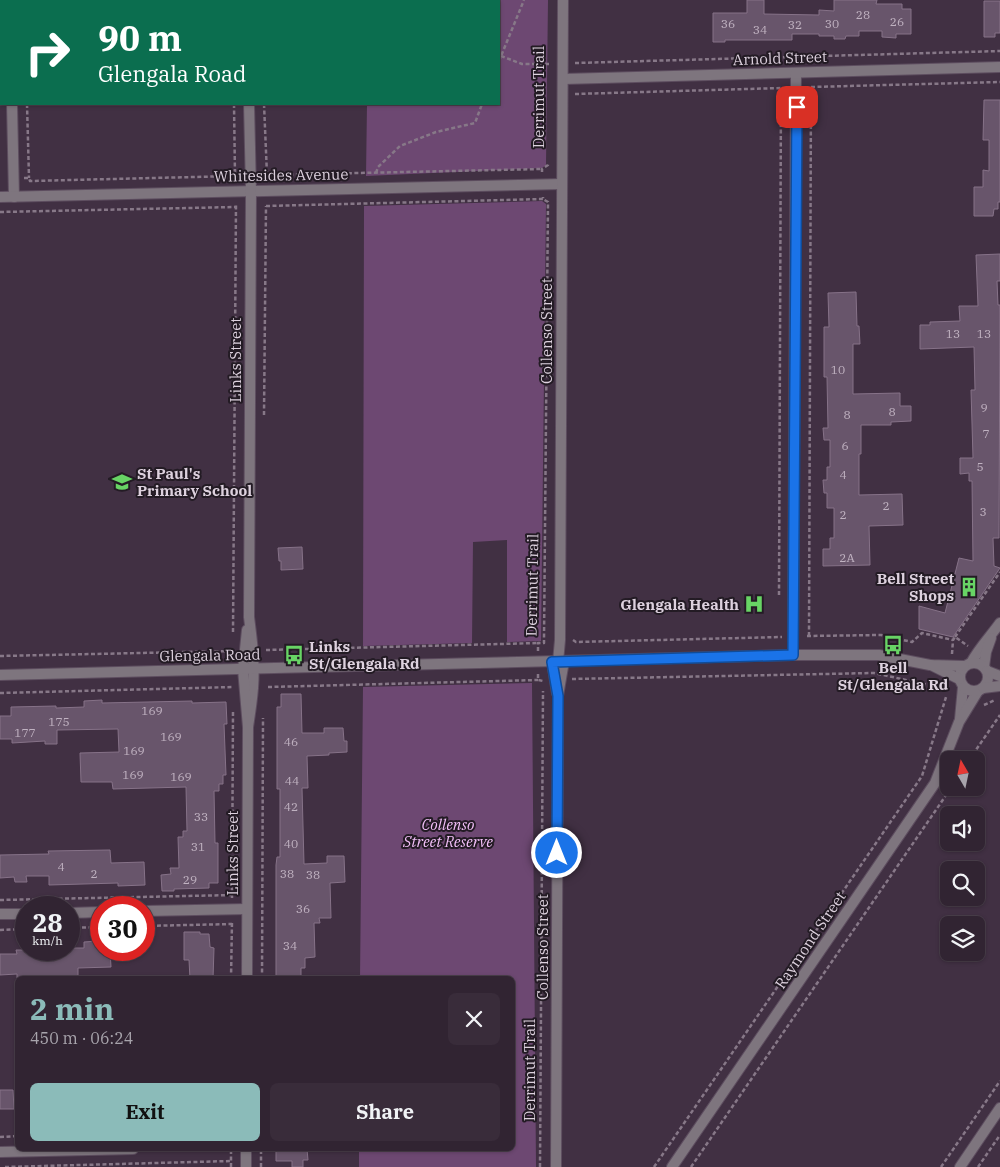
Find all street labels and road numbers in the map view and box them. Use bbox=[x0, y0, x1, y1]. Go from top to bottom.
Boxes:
street label: Derrimut Trail bbox=[529, 46, 548, 148]
street label: Arnold Street bbox=[733, 47, 827, 69]
street label: Whitesides Avenue bbox=[214, 164, 348, 186]
street label: Collenso Street bbox=[537, 278, 556, 384]
street label: Links Street bbox=[226, 318, 245, 402]
street label: Derrimut Trail bbox=[522, 534, 542, 636]
street label: Glengala Road bbox=[159, 645, 261, 665]
street label: Links Street bbox=[223, 811, 242, 895]
street label: Raymond Street bbox=[770, 888, 850, 992]
street label: Collenso Street bbox=[533, 894, 552, 1000]
street label: Derrimut Trail bbox=[520, 1019, 539, 1121]

